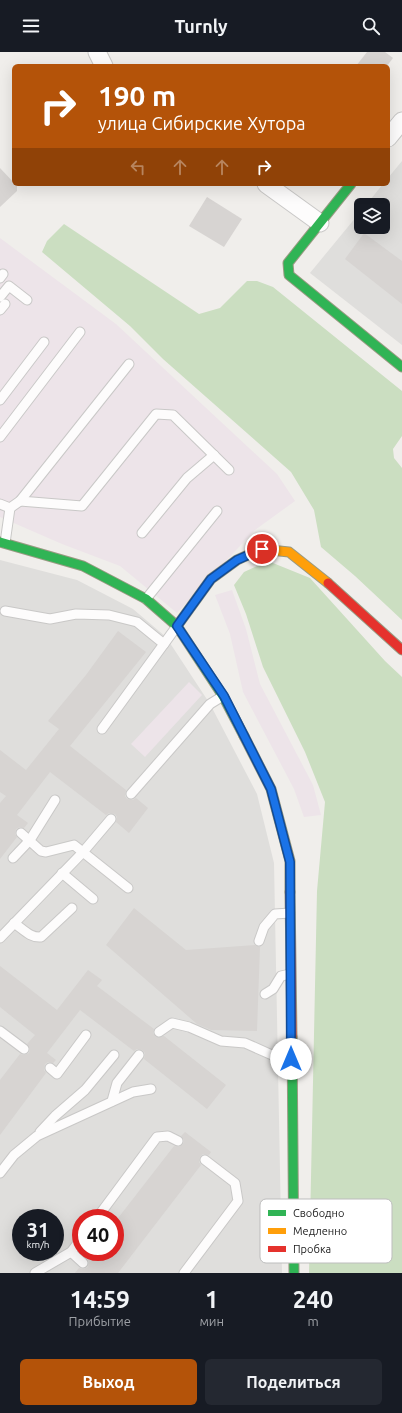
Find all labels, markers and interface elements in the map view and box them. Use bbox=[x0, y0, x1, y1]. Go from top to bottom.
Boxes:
icon: menu bbox=[20, 15, 42, 37]
icon: search bbox=[360, 15, 382, 37]
text: Turnly bbox=[174, 16, 228, 36]
icon: right bbox=[32, 80, 84, 132]
text: 190 m bbox=[98, 80, 176, 111]
text: улица Сибирские Хутора bbox=[98, 113, 306, 133]
icon: left bbox=[127, 156, 149, 178]
icon: ahead bbox=[169, 156, 191, 178]
icon: ahead bbox=[211, 156, 233, 178]
icon: right bbox=[253, 156, 275, 178]
map controls bbox=[354, 198, 390, 234]
button: layers bbox=[354, 198, 390, 234]
pin bbox=[245, 532, 279, 566]
icon: arrive bbox=[251, 538, 273, 560]
position arrow bbox=[270, 1038, 312, 1080]
legend bbox=[260, 1199, 392, 1263]
text: Свободно bbox=[293, 1207, 344, 1219]
speed limit sign: 40 bbox=[72, 1209, 124, 1261]
text: 31 bbox=[27, 1218, 49, 1241]
text: Медленно bbox=[293, 1225, 347, 1237]
text: km/h bbox=[26, 1239, 50, 1250]
text: Пробка bbox=[293, 1243, 331, 1255]
text: 14:59 bbox=[70, 1286, 130, 1313]
text: 1 bbox=[205, 1286, 219, 1313]
text: 240 bbox=[293, 1286, 333, 1313]
text: Прибытие bbox=[69, 1314, 131, 1328]
text: мин bbox=[199, 1314, 224, 1328]
text: m bbox=[307, 1314, 319, 1328]
button: Выход bbox=[20, 1359, 197, 1405]
button: Поделиться bbox=[205, 1359, 382, 1405]

